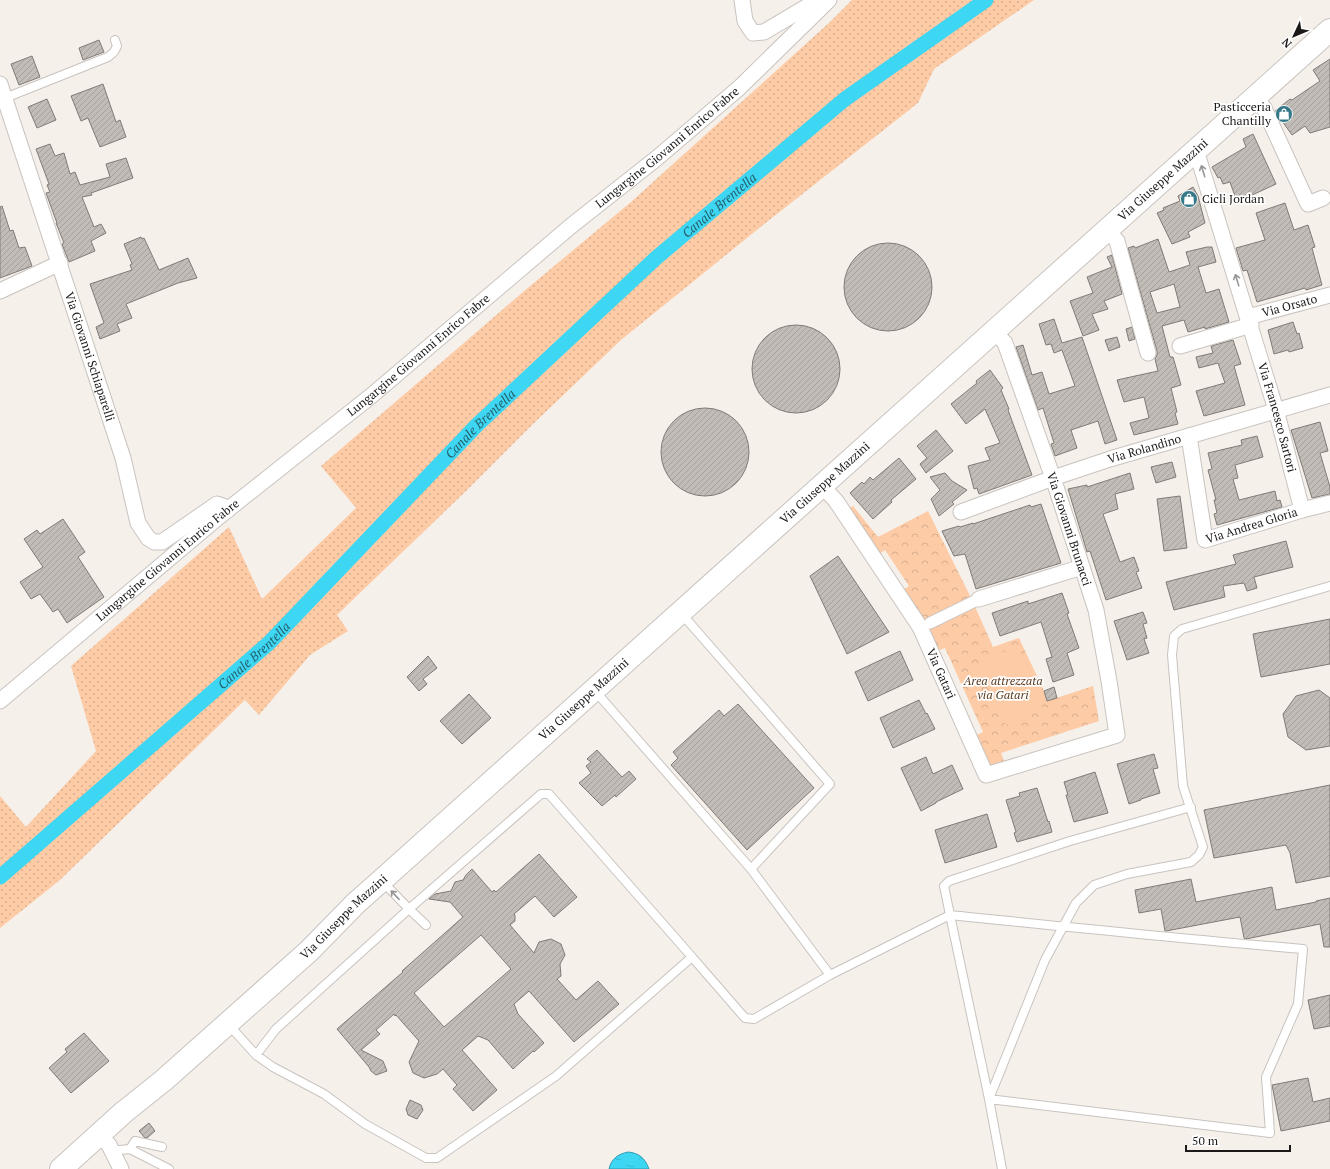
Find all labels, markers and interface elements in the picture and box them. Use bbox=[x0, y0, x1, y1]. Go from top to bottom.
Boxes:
north arrow bbox=[1274, 16, 1314, 56]
text: N bbox=[1278, 35, 1295, 51]
street label: Lungargine Giovanni Enrico Fabre bbox=[592, 83, 742, 211]
place label: Pasticceria Chantilly bbox=[1213, 99, 1272, 128]
shop icon: Pasticceria Chantilly bbox=[1274, 104, 1294, 124]
street label: Via Giuseppe Mazzini bbox=[1114, 135, 1211, 224]
one-way arrow bbox=[1199, 165, 1206, 178]
water label: Canale Brentella bbox=[678, 168, 760, 242]
shop icon: Cicli Jordan bbox=[1179, 189, 1199, 209]
place label: Cicli Jordan bbox=[1202, 191, 1264, 206]
one-way arrow bbox=[1233, 274, 1240, 287]
street label: Via Giovanni Schiaparelli bbox=[62, 290, 119, 423]
street label: Lungargine Giovanni Enrico Fabre bbox=[344, 290, 493, 419]
street label: Via Orsato bbox=[1260, 291, 1319, 320]
street label: Via Francesco Sartori bbox=[1255, 361, 1300, 474]
water label: Canale Brentella bbox=[441, 385, 519, 462]
street label: Via Rolandino bbox=[1106, 431, 1183, 466]
street label: Via Giuseppe Mazzini bbox=[776, 438, 873, 527]
street label: Via Giovanni Brunacci bbox=[1044, 470, 1095, 588]
street label: Lungargine Giovanni Enrico Fabre bbox=[93, 496, 242, 624]
street label: Via Andrea Gloria bbox=[1204, 504, 1299, 546]
water label: Canale Brentella bbox=[214, 617, 294, 693]
street label: Via Gatari bbox=[923, 646, 959, 701]
street label: Via Giuseppe Mazzini bbox=[535, 654, 632, 743]
park label: Area attrezzata via Gatari bbox=[962, 673, 1043, 702]
street label: Via Giuseppe Mazzini bbox=[297, 871, 390, 962]
one-way arrow bbox=[391, 889, 400, 900]
scale bar bbox=[1186, 1127, 1290, 1153]
text: 50 m bbox=[1192, 1133, 1219, 1148]

